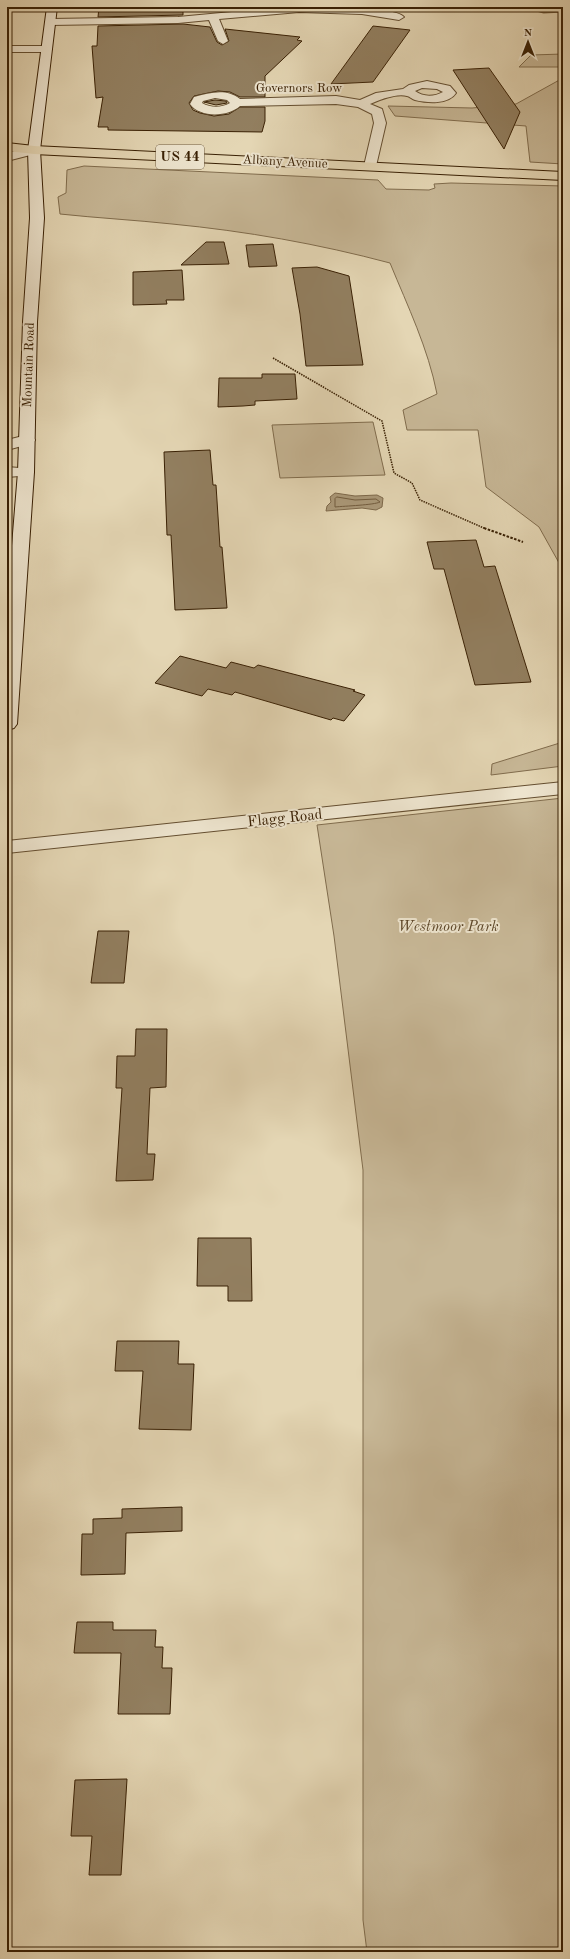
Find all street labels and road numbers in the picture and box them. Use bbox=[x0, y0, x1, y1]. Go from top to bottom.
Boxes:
street label: Governors Row bbox=[256, 82, 342, 95]
road number: US 44 bbox=[156, 145, 204, 169]
street label: Albany Avenue bbox=[242, 153, 328, 171]
street label: Mountain Road bbox=[21, 322, 37, 408]
street label: Flagg Road bbox=[247, 808, 323, 830]

